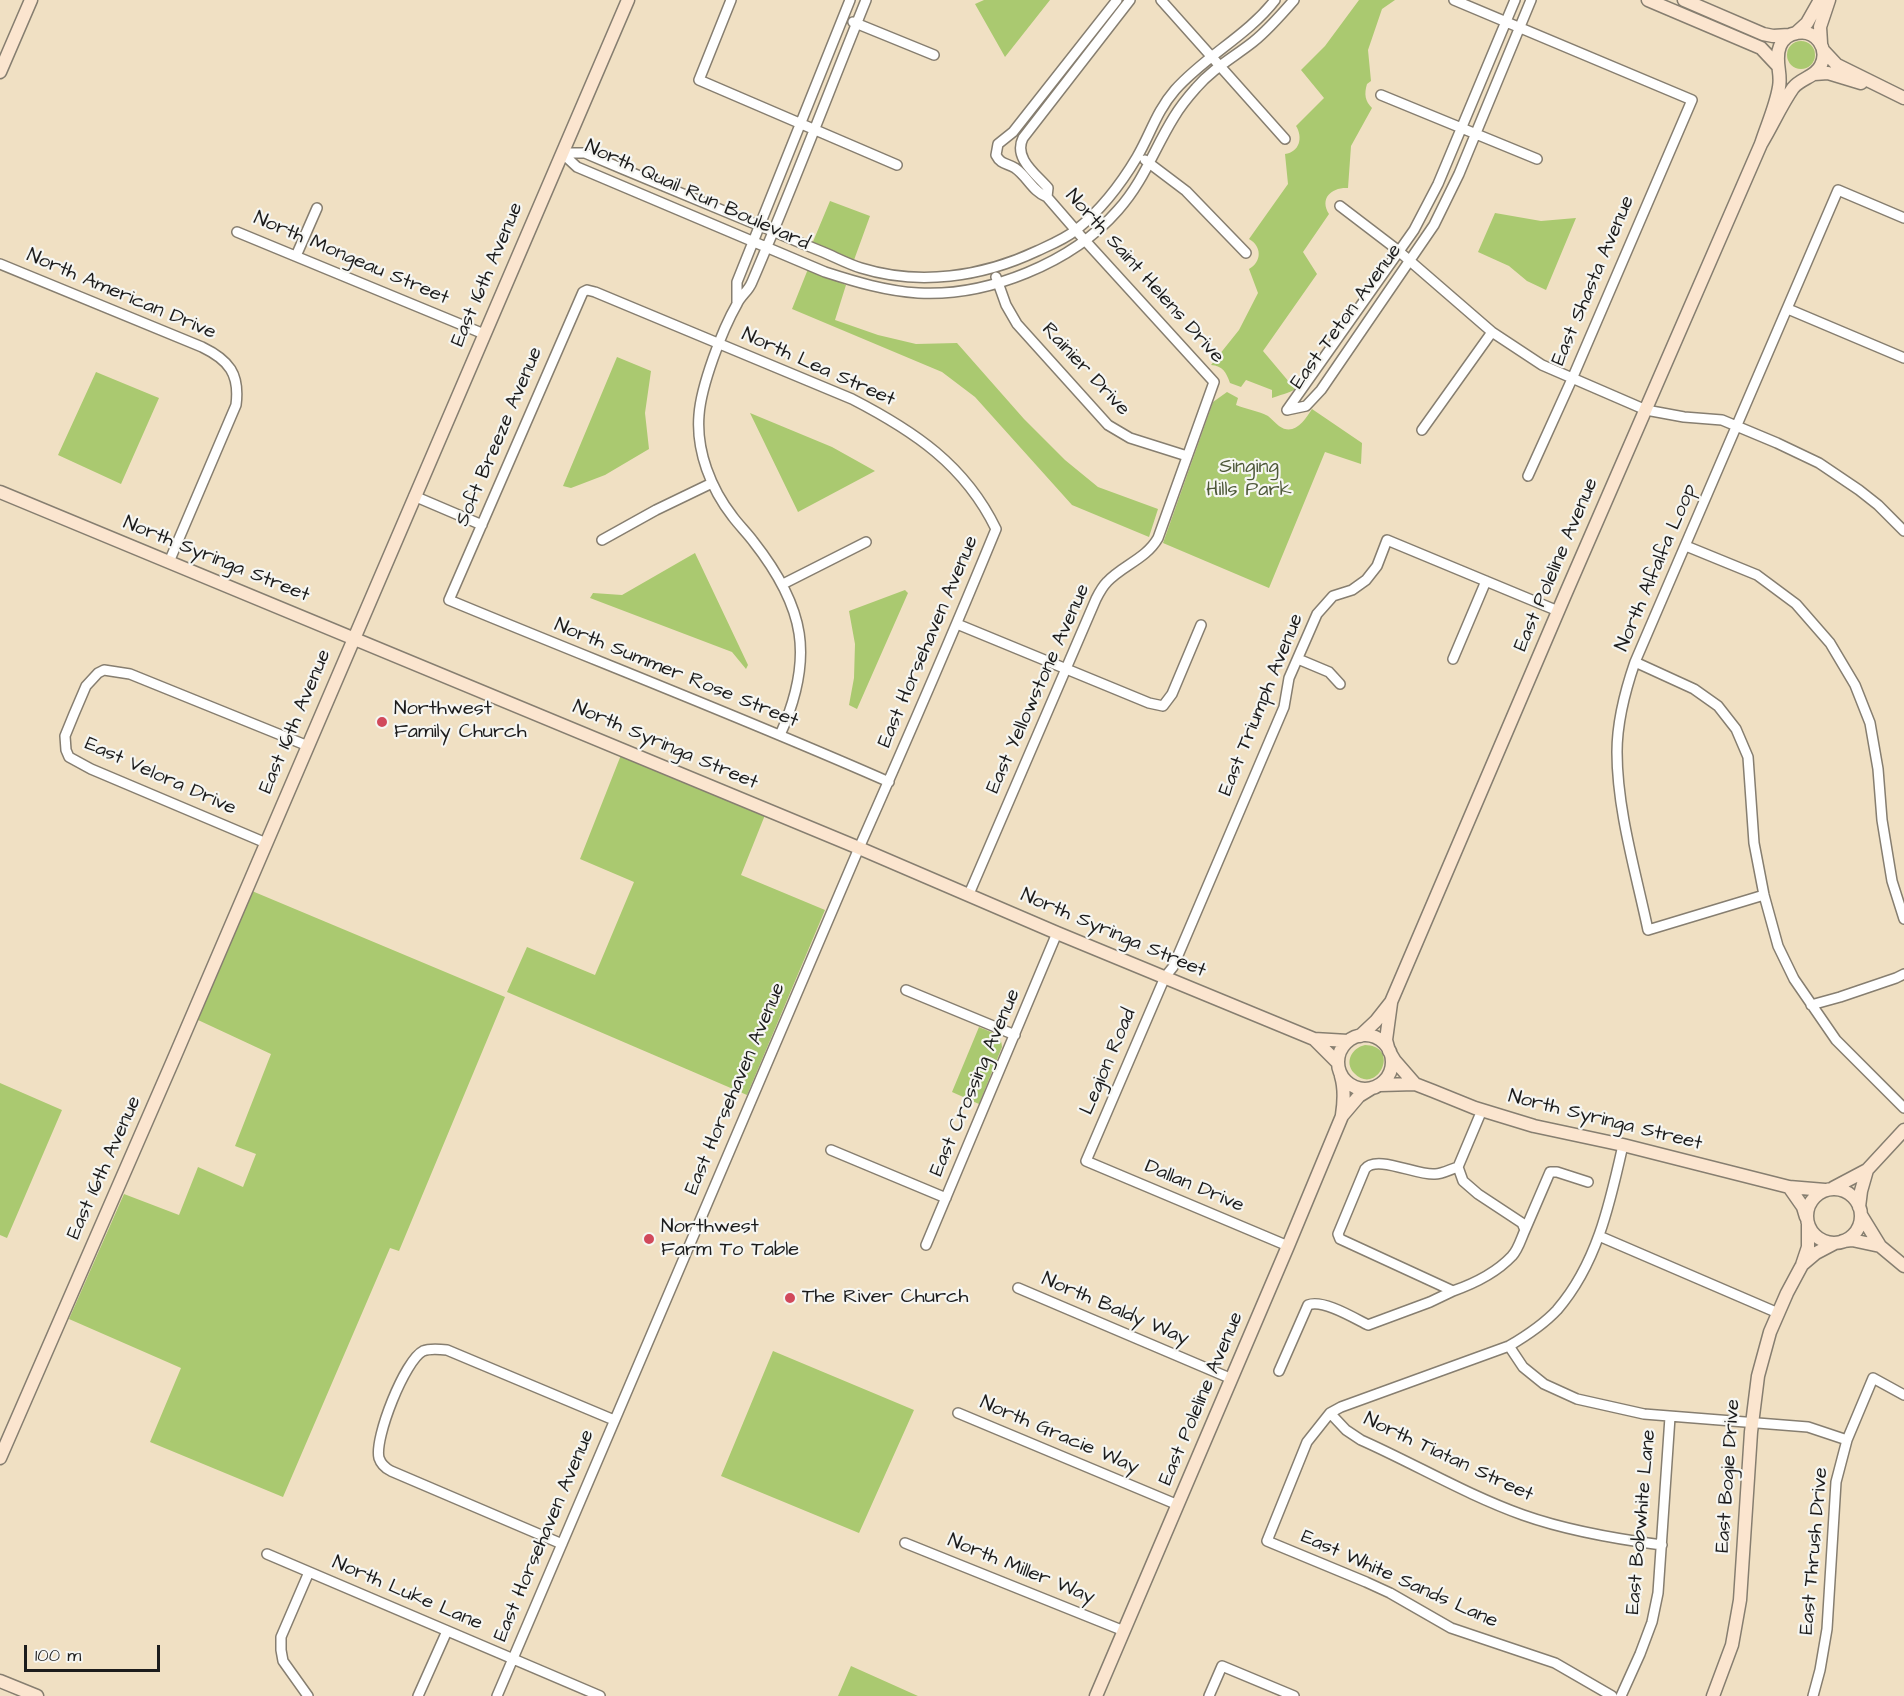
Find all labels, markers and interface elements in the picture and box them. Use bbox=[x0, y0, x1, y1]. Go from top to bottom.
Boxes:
street label: North Quail Run Boulevard bbox=[581, 136, 813, 256]
street label: North Saint Helens Drive bbox=[1059, 185, 1229, 369]
street label: East Shasta Avenue bbox=[1547, 192, 1641, 370]
street label: East 16th Avenue bbox=[447, 199, 529, 351]
street label: North Mongeau Street bbox=[250, 207, 452, 311]
street label: East Teton Avenue bbox=[1286, 240, 1408, 394]
street label: North American Drive bbox=[23, 244, 219, 346]
street label: Rainier Drive bbox=[1036, 318, 1134, 422]
street label: North Lea Street bbox=[738, 323, 898, 413]
street label: Soft Breeze Avenue bbox=[451, 344, 549, 530]
park label: Singing Hills Park bbox=[1206, 456, 1292, 503]
street label: East Poleline Avenue bbox=[1510, 475, 1604, 655]
street label: North Alfalfa Loop bbox=[1611, 481, 1703, 655]
street label: North Syringa Street bbox=[119, 512, 313, 608]
street label: East Horsehaven Avenue bbox=[873, 533, 985, 751]
street label: East Yellowstone Avenue bbox=[982, 581, 1096, 797]
street label: East Triumph Avenue bbox=[1214, 610, 1310, 800]
street label: North Summer Rose Street bbox=[551, 614, 801, 734]
street label: East 16th Avenue bbox=[255, 646, 337, 798]
street label: North Syringa Street bbox=[569, 696, 761, 796]
place label: Northwest Family Church bbox=[394, 698, 527, 745]
marker: Northwest Family Church bbox=[375, 715, 389, 729]
street label: East Velora Drive bbox=[81, 733, 239, 821]
street label: North Syringa Street bbox=[1017, 884, 1209, 984]
street label: East Horsehaven Avenue bbox=[680, 980, 792, 1198]
street label: East Crossing Avenue bbox=[926, 986, 1026, 1180]
street label: Legion Road bbox=[1076, 1005, 1142, 1119]
street label: North Syringa Street bbox=[1506, 1085, 1704, 1157]
street label: East 16th Avenue bbox=[63, 1093, 147, 1243]
street label: Dallan Drive bbox=[1141, 1155, 1247, 1219]
place label: Northwest Farm To Table bbox=[661, 1216, 799, 1263]
marker: Northwest Farm To Table bbox=[642, 1232, 656, 1246]
street label: North Baldy Way bbox=[1038, 1268, 1192, 1352]
place label: The River Church bbox=[802, 1286, 969, 1310]
marker: The River Church bbox=[783, 1291, 797, 1305]
street label: East Poleline Avenue bbox=[1155, 1309, 1249, 1489]
street label: North Gracie Way bbox=[976, 1392, 1142, 1480]
street label: East Bogie Drive bbox=[1712, 1398, 1746, 1554]
street label: North Tiatan Street bbox=[1359, 1408, 1537, 1508]
street label: East Horsehaven Avenue bbox=[489, 1427, 601, 1645]
street label: East Bobwhite Lane bbox=[1622, 1428, 1662, 1616]
street label: East Thrush Drive bbox=[1796, 1466, 1834, 1636]
street label: East White Sands Lane bbox=[1297, 1526, 1501, 1634]
street label: North Miller Way bbox=[944, 1530, 1098, 1610]
street label: North Luke Lane bbox=[328, 1552, 486, 1636]
scale bar bbox=[27, 1633, 164, 1671]
text: 100 m bbox=[35, 1643, 81, 1668]

